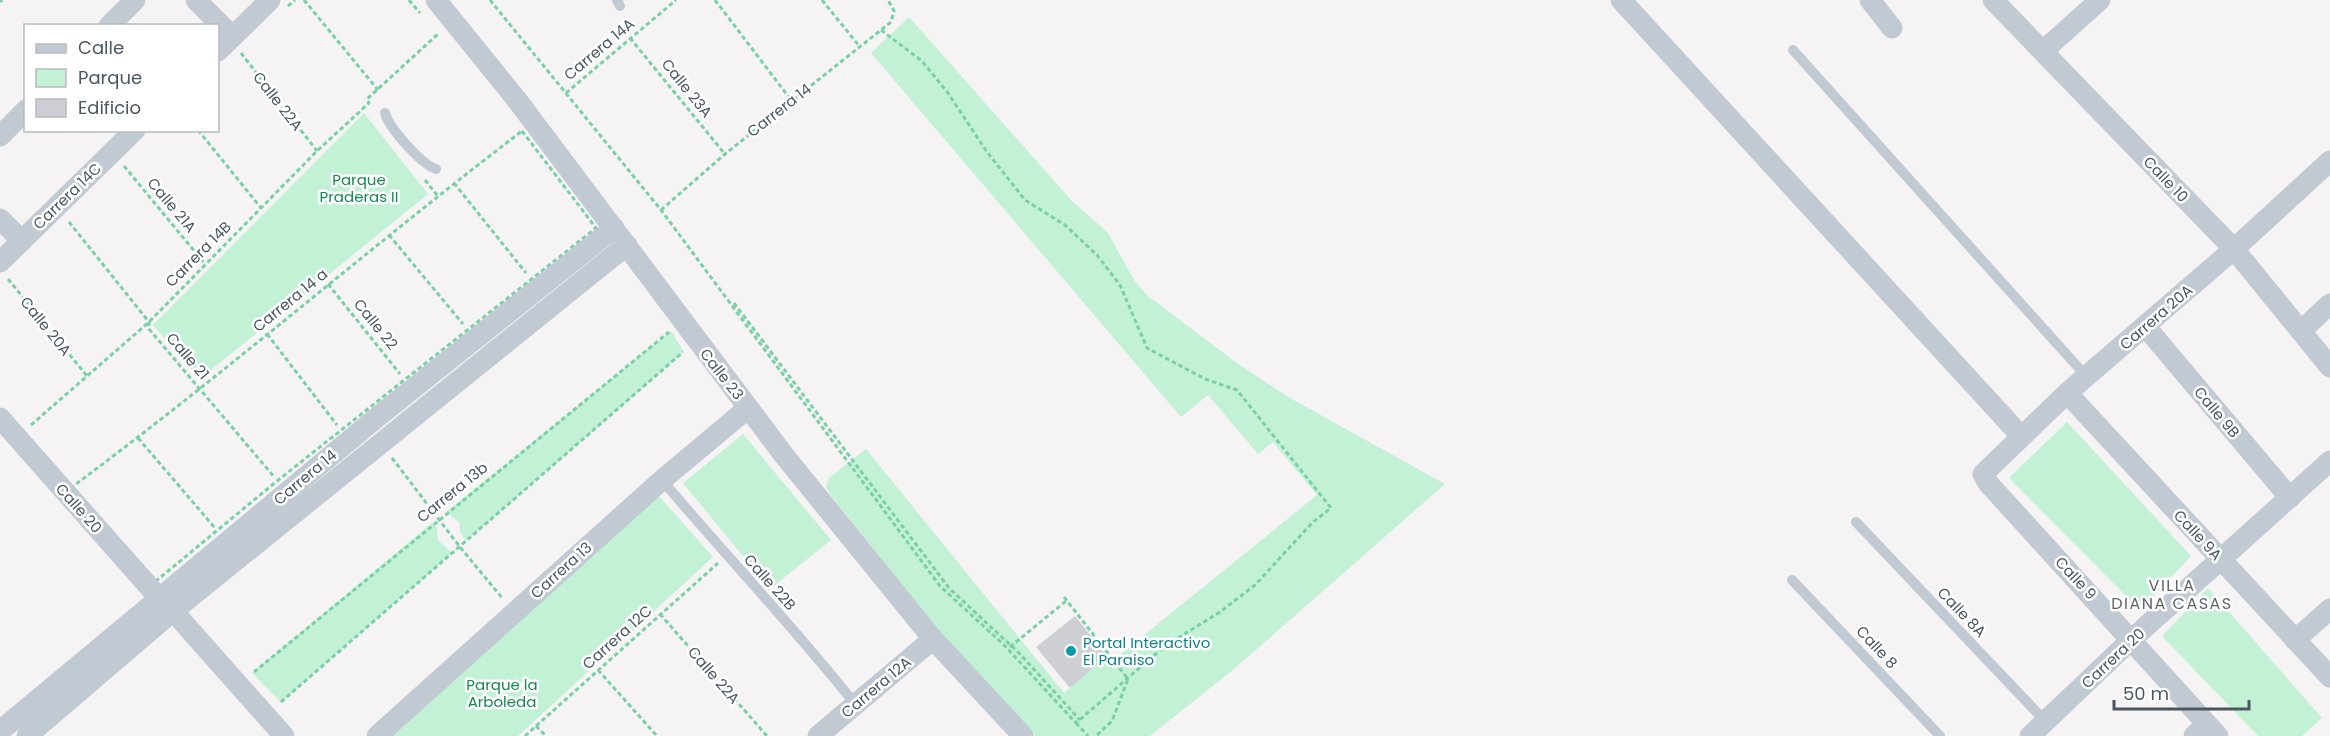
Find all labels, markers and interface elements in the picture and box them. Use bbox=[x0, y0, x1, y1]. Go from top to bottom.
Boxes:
street label: Carrera 14A bbox=[559, 13, 639, 85]
legend bbox=[24, 24, 219, 132]
text: Calle bbox=[78, 35, 124, 60]
street label: Calle 23A bbox=[657, 54, 717, 122]
text: Parque bbox=[78, 65, 142, 90]
street label: Calle 22A bbox=[248, 67, 308, 135]
street label: Carrera 14 bbox=[743, 78, 815, 142]
text: Edificio bbox=[78, 95, 141, 120]
street label: Calle 10 bbox=[2139, 151, 2193, 207]
street label: Carrera 14C bbox=[28, 158, 106, 234]
park label: Parque Praderas II bbox=[320, 169, 398, 207]
street label: Calle 21A bbox=[143, 173, 201, 237]
street label: Carrera 14B bbox=[160, 216, 236, 292]
street label: Carrera 14 a bbox=[248, 263, 332, 337]
street label: Carrera 20A bbox=[2115, 280, 2197, 354]
street label: Calle 20A bbox=[16, 292, 76, 360]
street label: Calle 22 bbox=[349, 294, 403, 354]
street label: Calle 21 bbox=[162, 328, 214, 384]
street label: Calle 23 bbox=[695, 344, 749, 404]
street label: Calle 9B bbox=[2189, 382, 2245, 442]
street label: Carrera 14 bbox=[269, 444, 341, 510]
street label: Carrera 13b bbox=[412, 457, 492, 527]
street label: Calle 20 bbox=[51, 479, 107, 537]
street label: Calle 9A bbox=[2169, 505, 2227, 565]
street label: Carrera 13 bbox=[526, 537, 596, 603]
street label: Calle 22B bbox=[739, 549, 801, 615]
street label: Calle 9 bbox=[2051, 552, 2101, 604]
district label: VILLA DIANA CASAS bbox=[2111, 574, 2233, 615]
street label: Calle 8A bbox=[1933, 582, 1991, 642]
street label: Carrera 12C bbox=[578, 600, 656, 674]
street label: Calle 8 bbox=[1852, 621, 1902, 673]
street label: Carrera 20 bbox=[2077, 623, 2149, 693]
place label: Portal Interactivo El Paraiso bbox=[1083, 632, 1210, 670]
street label: Calle 22A bbox=[683, 642, 745, 708]
marker: Portal Interactivo El Paraiso bbox=[1064, 644, 1078, 658]
street label: Carrera 12A bbox=[837, 651, 915, 723]
scale bar bbox=[2114, 673, 2249, 711]
park label: Parque la Arboleda bbox=[466, 674, 538, 712]
text: 50 m bbox=[2123, 681, 2169, 706]

